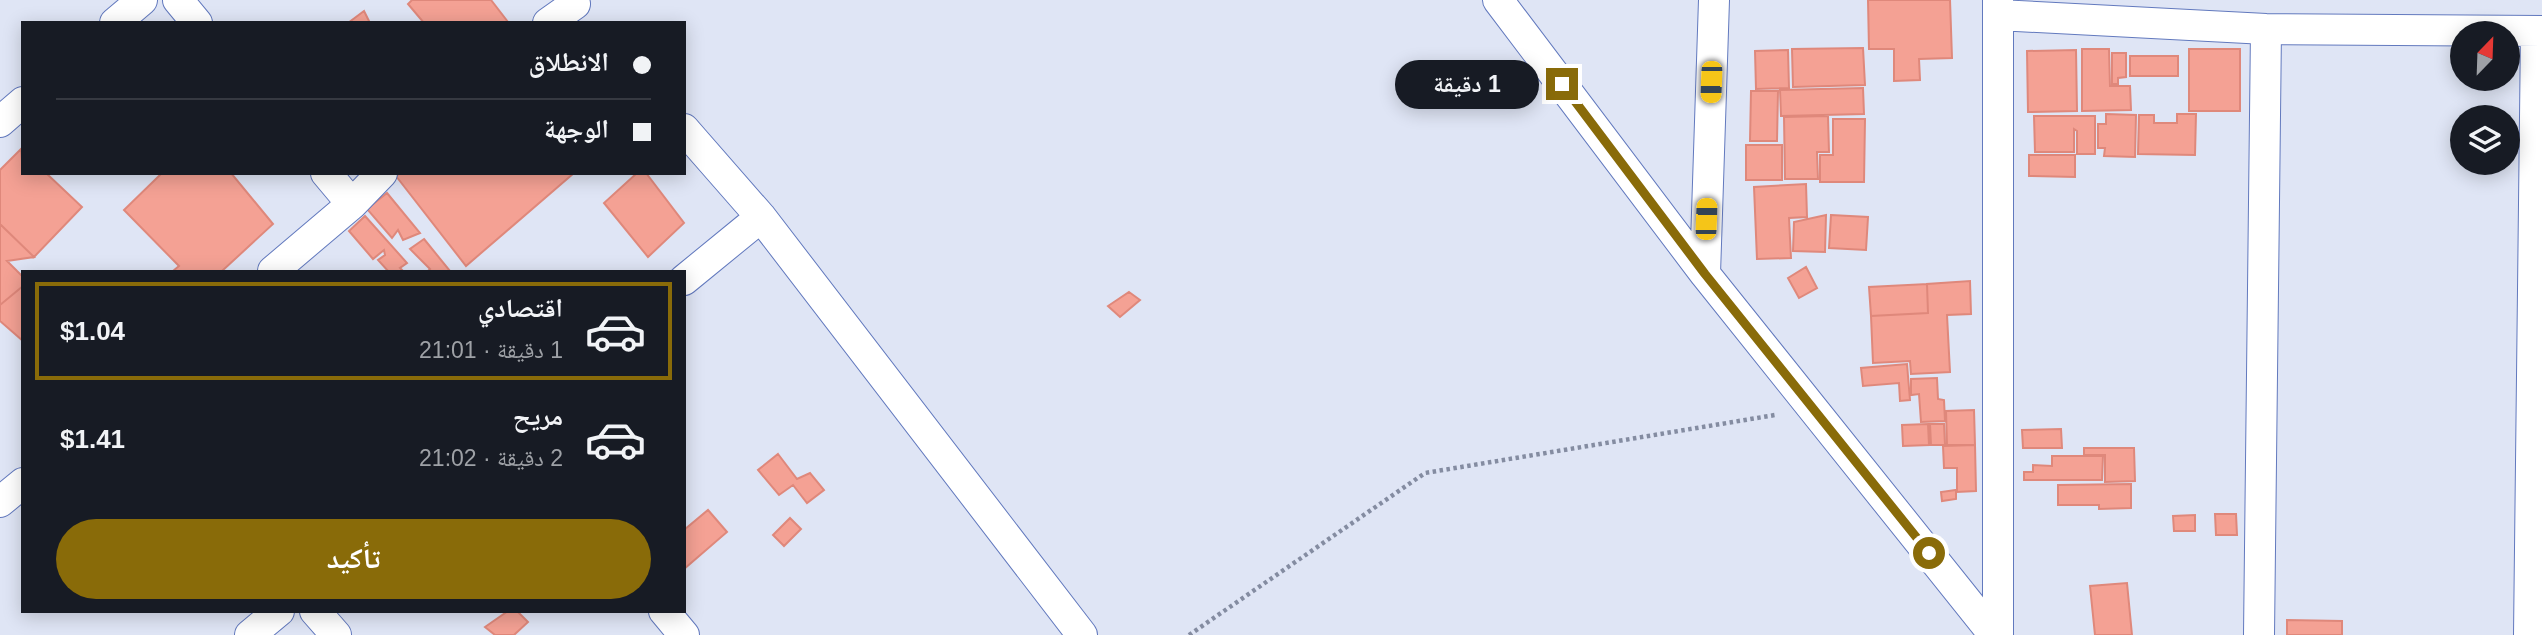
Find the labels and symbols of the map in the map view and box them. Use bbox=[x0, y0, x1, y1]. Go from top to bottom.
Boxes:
north arrow bbox=[2450, 21, 2520, 91]
callout: 1 دقيقة bbox=[1394, 60, 1538, 108]
car bbox=[1700, 61, 1723, 103]
route end bbox=[1546, 68, 1578, 100]
car bbox=[1695, 198, 1718, 240]
route start bbox=[1913, 537, 1945, 569]

